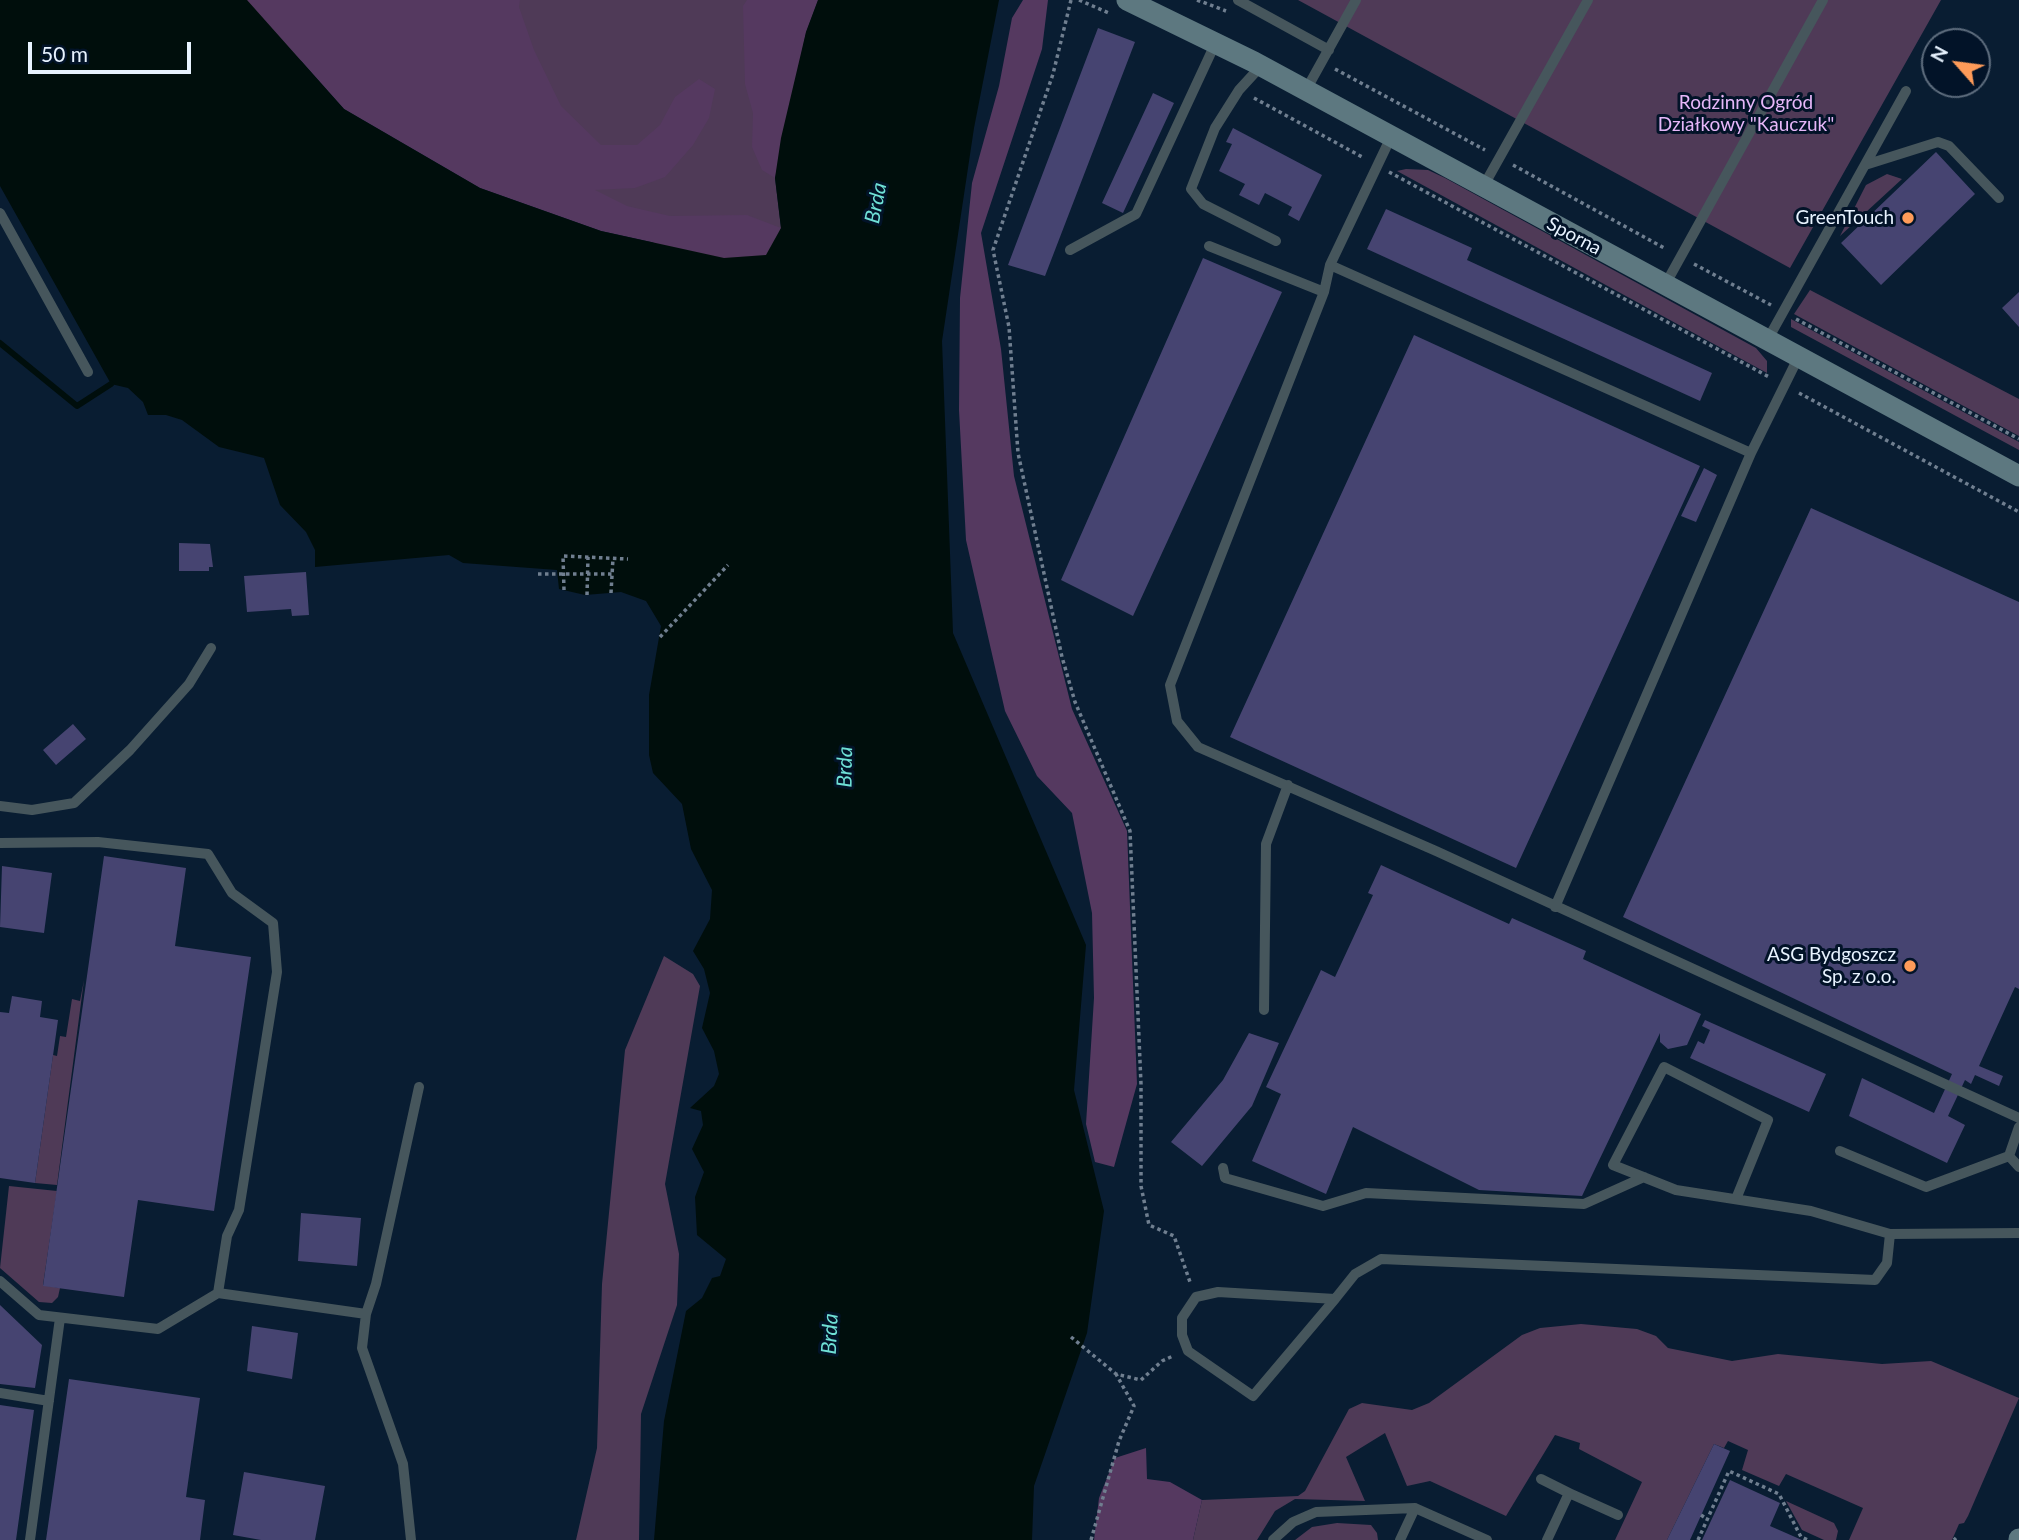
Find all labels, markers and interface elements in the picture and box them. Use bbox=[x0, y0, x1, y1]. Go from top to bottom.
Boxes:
scale bar bbox=[32, 28, 194, 72]
north arrow bbox=[1921, 28, 1991, 98]
text: 50 m bbox=[41, 41, 88, 66]
text: N bbox=[1925, 42, 1952, 66]
park label: Rodzinny Ogród Działkowy "Kauczuk" bbox=[1658, 92, 1834, 136]
water label: Brda bbox=[860, 180, 892, 226]
place label: GreenTouch bbox=[1795, 207, 1894, 229]
marker: GreenTouch bbox=[1900, 210, 1916, 226]
street label: Sporna bbox=[1543, 212, 1605, 260]
water label: Brda bbox=[832, 746, 858, 788]
place label: ASG Bydgoszcz Sp. z o.o. bbox=[1767, 944, 1896, 988]
marker: ASG Bydgoszcz Sp. z o.o. bbox=[1902, 958, 1918, 974]
water label: Brda bbox=[816, 1313, 844, 1355]

